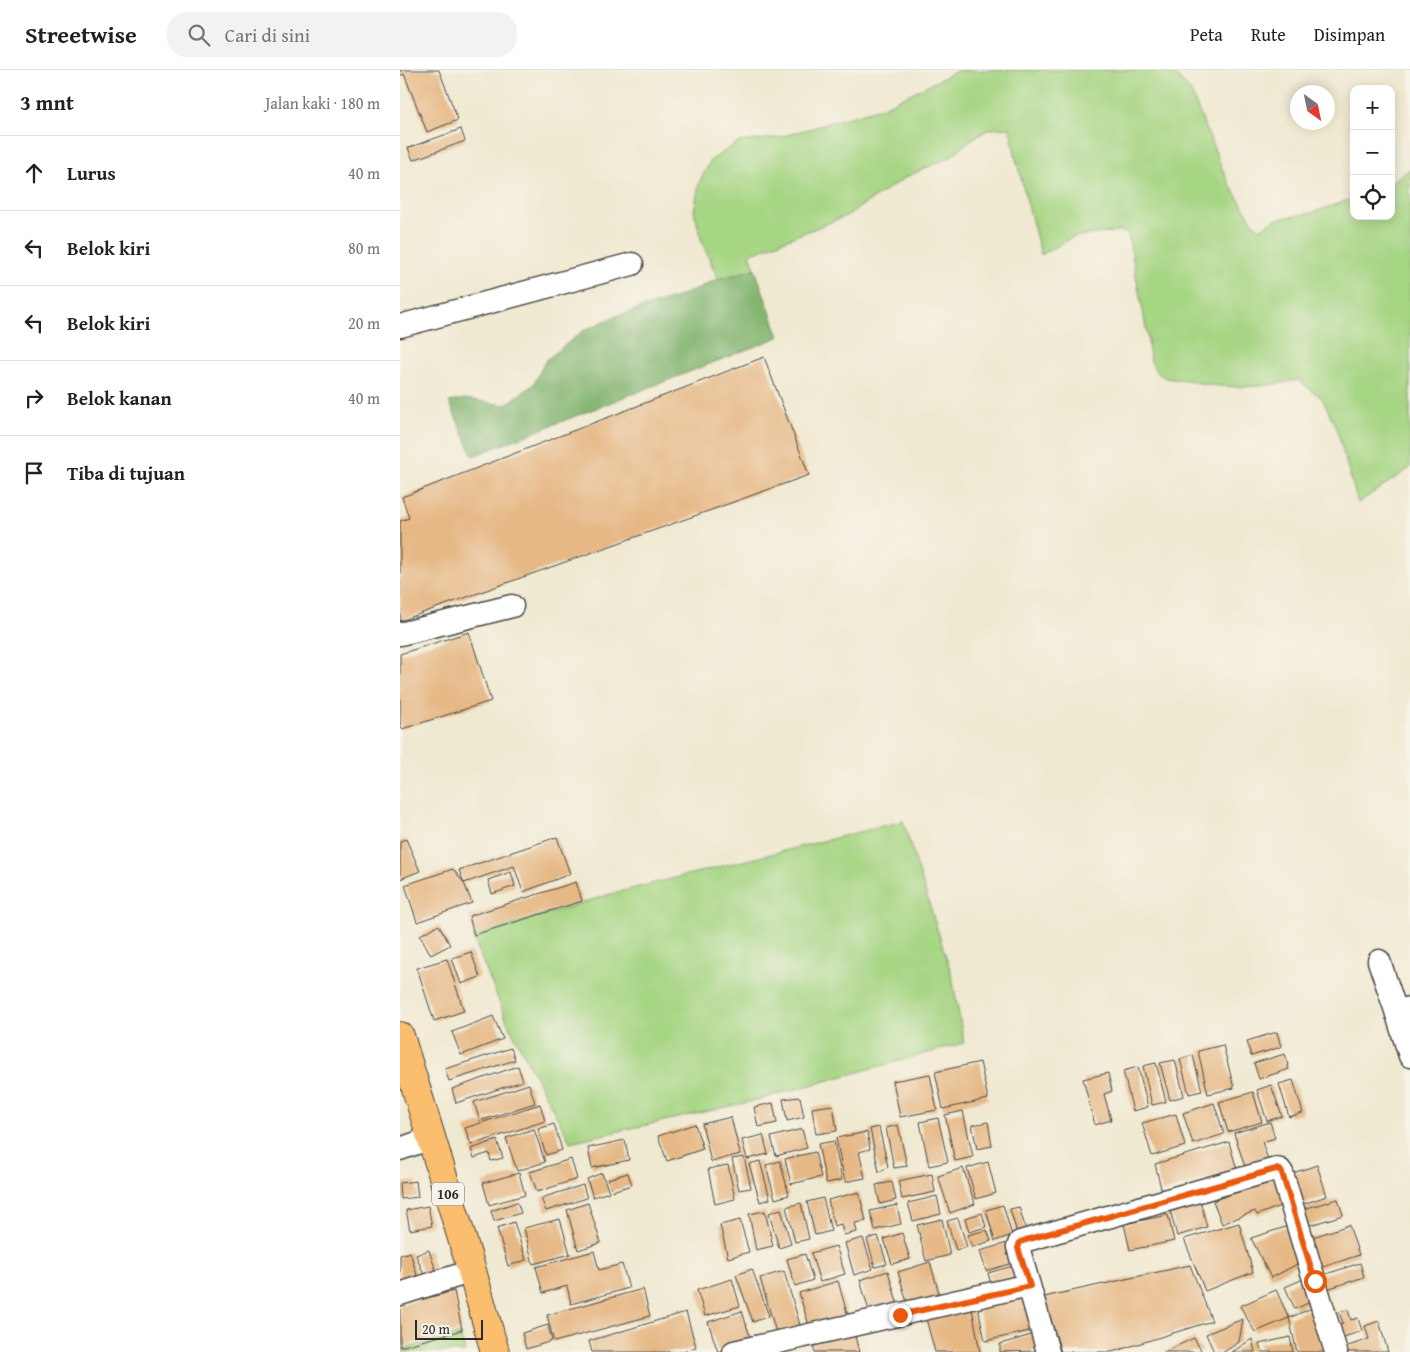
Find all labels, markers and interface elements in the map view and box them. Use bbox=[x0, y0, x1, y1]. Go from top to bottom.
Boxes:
search box bbox=[167, 12, 517, 57]
text: Streetwise bbox=[25, 17, 137, 52]
icon: search bbox=[185, 21, 213, 49]
text: Cari di sini bbox=[225, 21, 310, 49]
text: Peta bbox=[1190, 21, 1223, 48]
text: Rute bbox=[1251, 21, 1286, 48]
text: Disimpan bbox=[1314, 21, 1385, 48]
north arrow bbox=[1290, 85, 1335, 130]
map controls bbox=[1350, 85, 1395, 220]
button: + bbox=[1350, 85, 1395, 130]
text: 3 mnt bbox=[20, 87, 74, 118]
text: Jalan kaki · 180 m bbox=[265, 91, 380, 115]
button: − bbox=[1350, 130, 1395, 175]
icon: ahead bbox=[20, 159, 48, 187]
text: Lurus bbox=[67, 159, 116, 187]
text: 40 m bbox=[348, 161, 380, 185]
button: locate bbox=[1350, 175, 1395, 220]
icon: left bbox=[20, 234, 48, 262]
text: Belok kiri bbox=[67, 234, 150, 262]
text: 80 m bbox=[348, 236, 380, 260]
icon: left bbox=[20, 309, 48, 337]
text: Belok kiri bbox=[67, 309, 150, 337]
text: 20 m bbox=[348, 311, 380, 335]
icon: right bbox=[20, 384, 48, 412]
text: Belok kanan bbox=[67, 384, 172, 412]
text: 40 m bbox=[348, 386, 380, 410]
icon: arrive bbox=[20, 459, 48, 487]
text: Tiba di tujuan bbox=[67, 459, 185, 487]
road number: 106 bbox=[432, 1182, 464, 1206]
route start bbox=[1304, 1270, 1327, 1293]
route end bbox=[889, 1304, 912, 1327]
scale bar bbox=[415, 1317, 482, 1340]
text: 20 m bbox=[422, 1319, 450, 1339]

